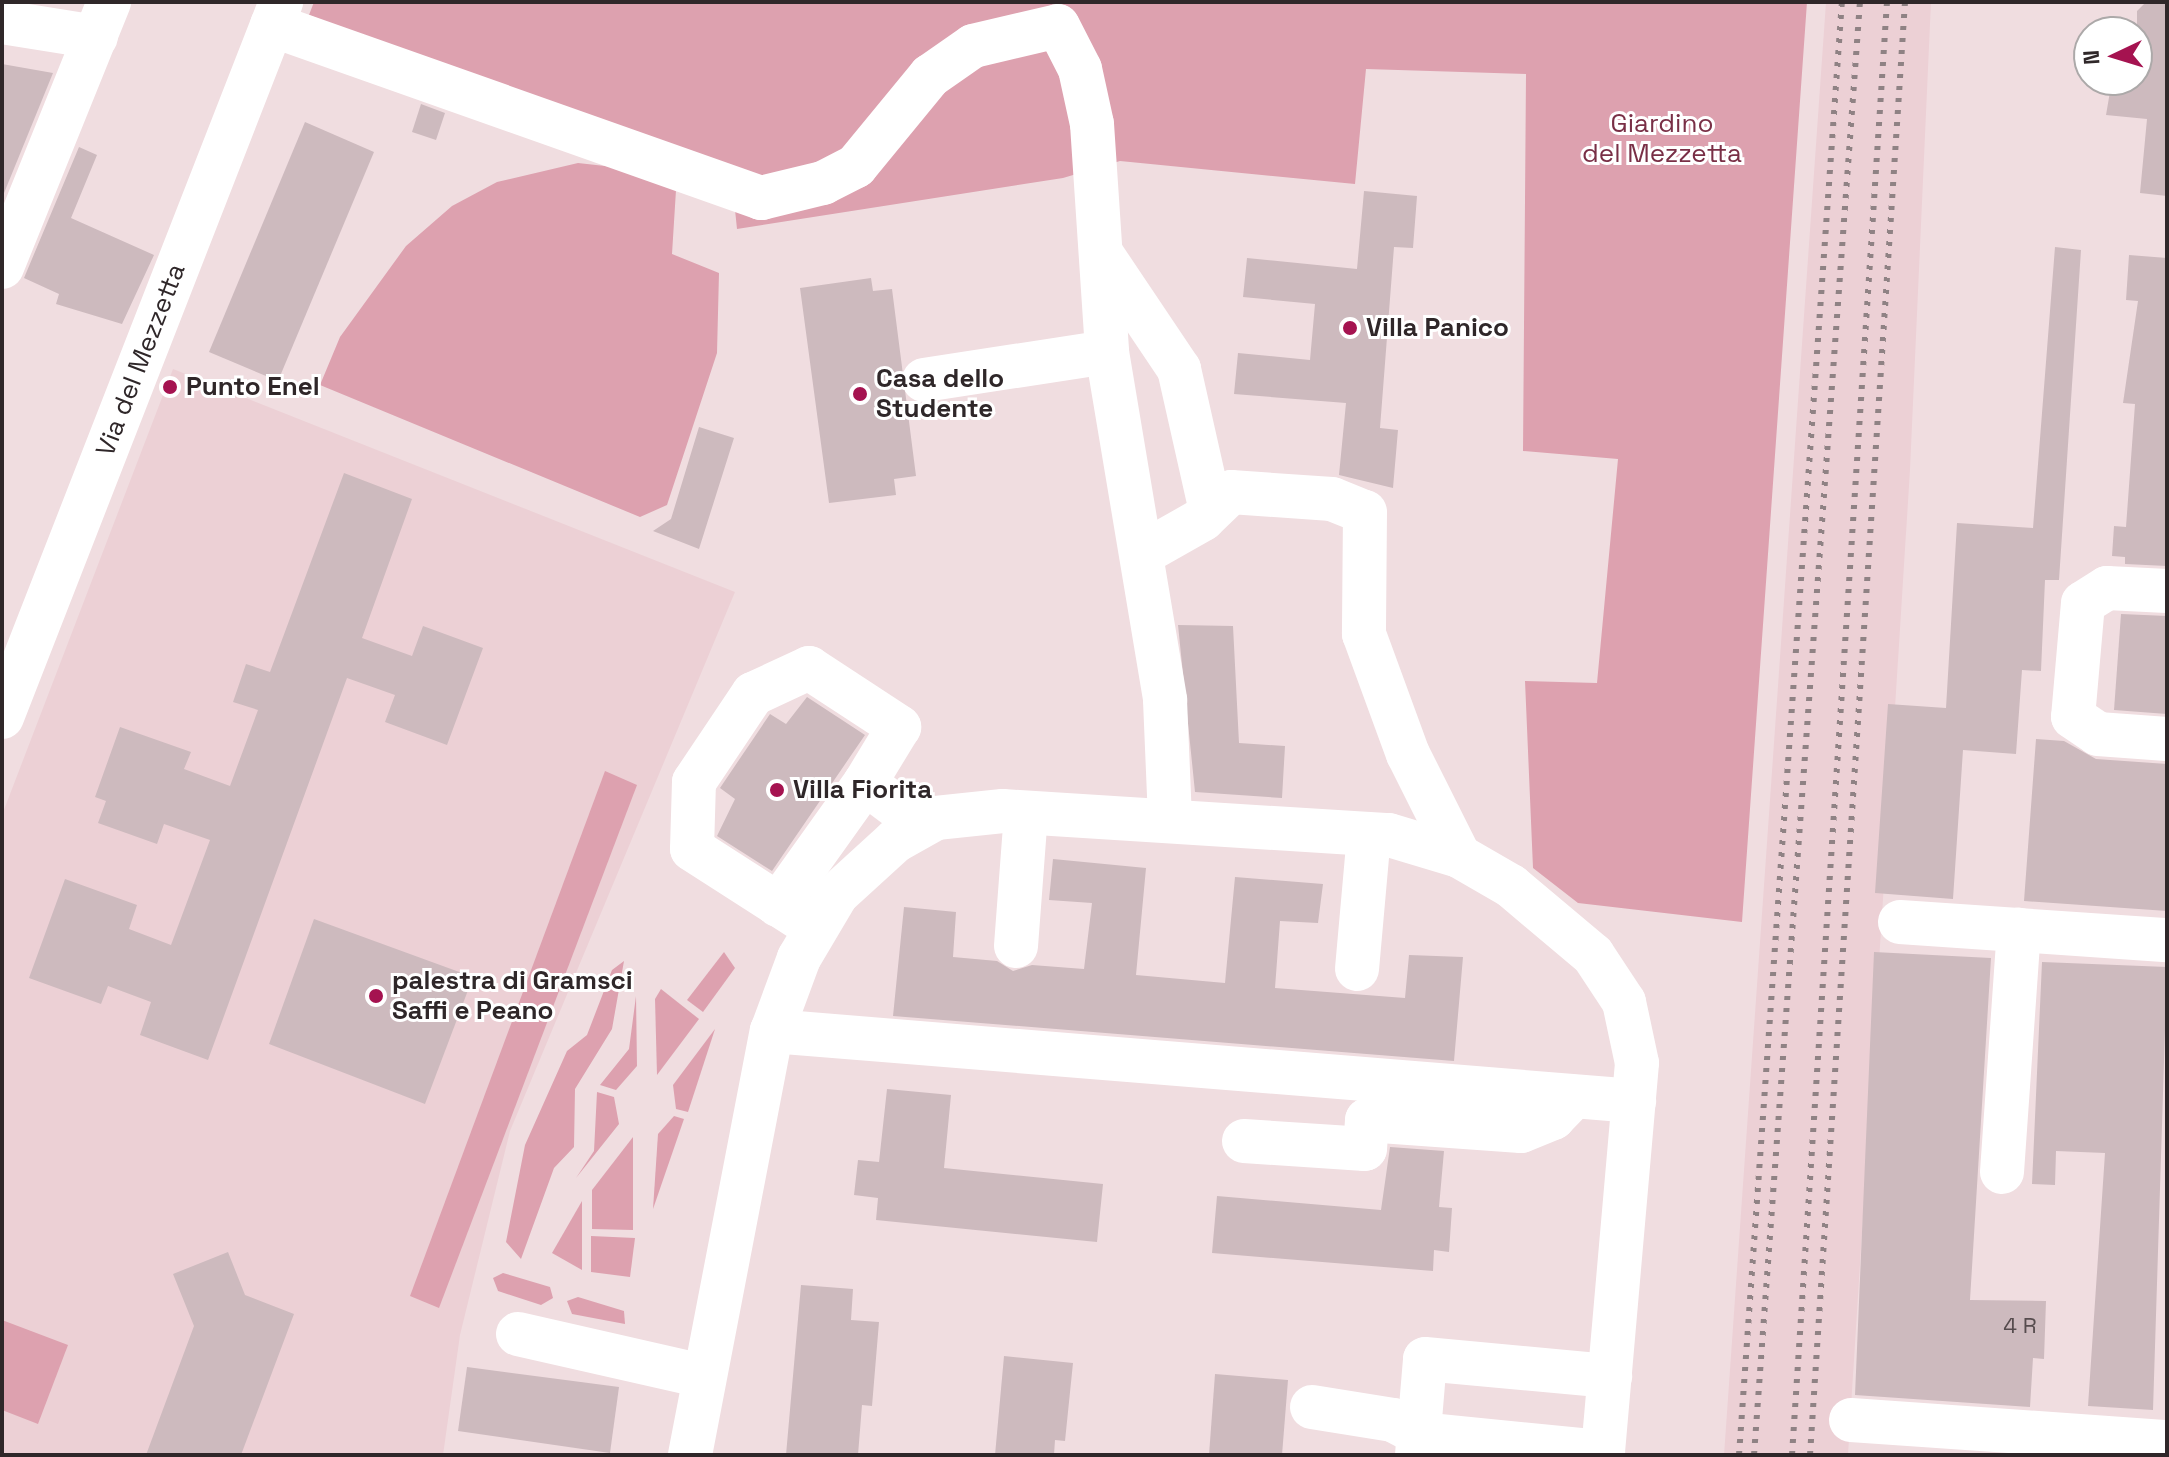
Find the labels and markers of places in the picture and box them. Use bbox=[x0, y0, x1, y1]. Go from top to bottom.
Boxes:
place label: Villa Panico bbox=[1366, 312, 1509, 344]
marker: Villa Panico bbox=[1341, 319, 1359, 337]
place label: Casa dello Studente bbox=[876, 363, 1004, 424]
place label: Punto Enel bbox=[186, 371, 320, 403]
marker: Punto Enel bbox=[161, 378, 179, 396]
marker: Casa dello Studente bbox=[851, 385, 869, 403]
place label: Villa Fiorita bbox=[793, 774, 932, 806]
marker: Villa Fiorita bbox=[768, 781, 786, 799]
place label: palestra di Gramsci Saffi e Peano bbox=[392, 965, 633, 1026]
marker: palestra di Gramsci Saffi e Peano bbox=[367, 987, 385, 1005]

